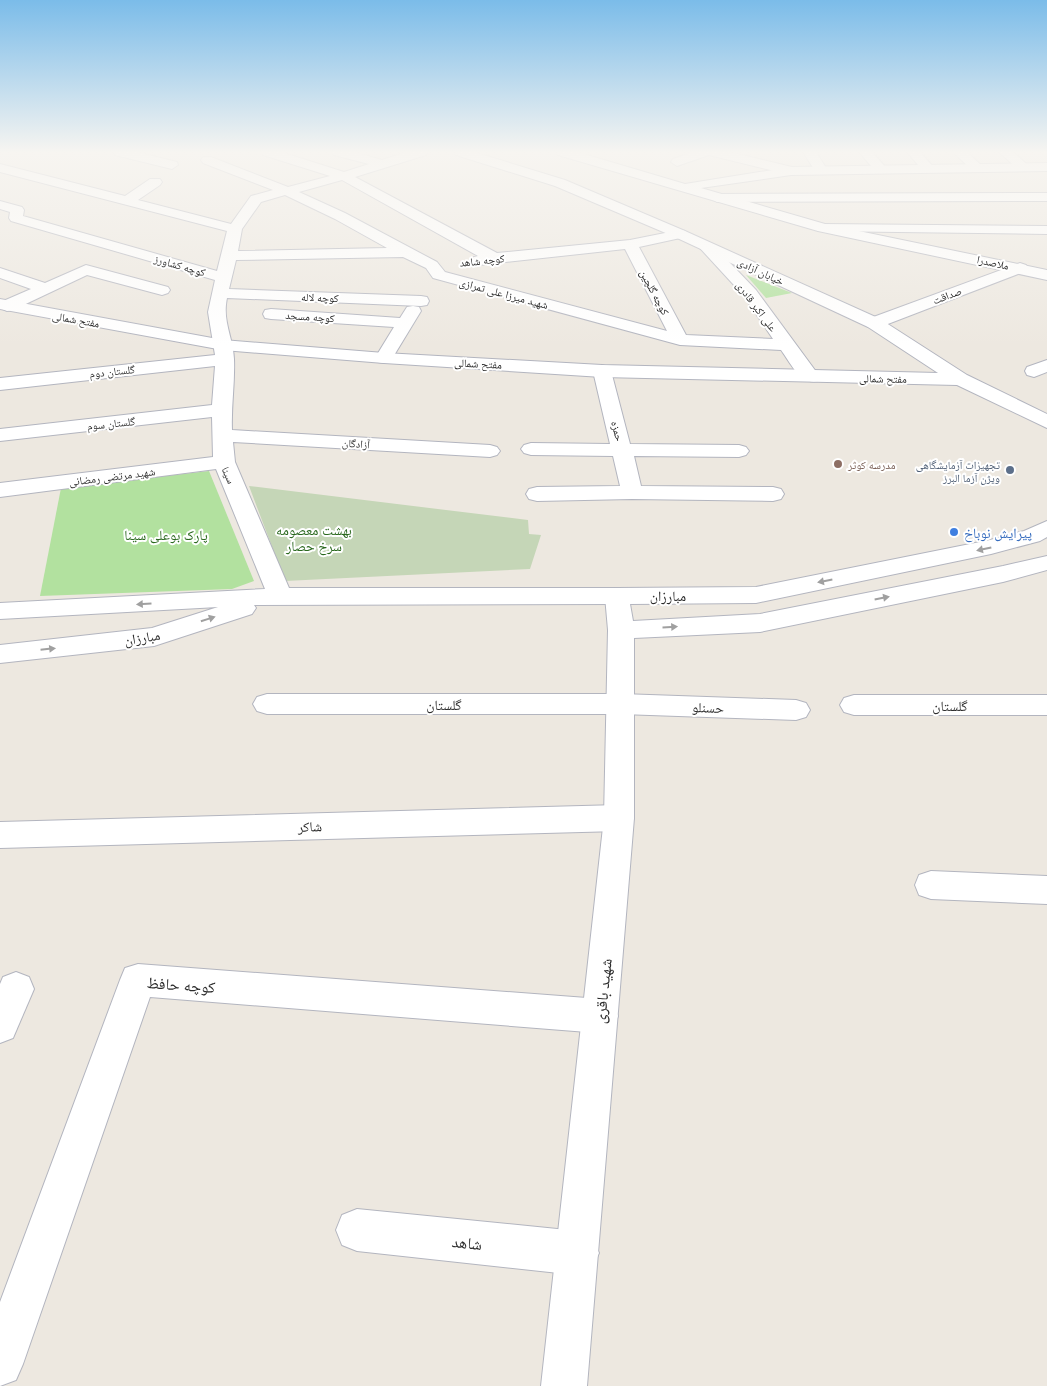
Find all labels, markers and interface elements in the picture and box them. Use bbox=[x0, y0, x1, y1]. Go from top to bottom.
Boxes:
street label: کوچه کشاورز bbox=[152, 251, 208, 279]
street label: کوچه شاهد bbox=[459, 251, 506, 270]
street label: ملاصدرا bbox=[976, 252, 1010, 272]
street label: خیابان آزادی bbox=[735, 255, 786, 288]
street label: کوچه گلچین bbox=[637, 267, 673, 318]
street label: شهید میرزا علی تمرازی bbox=[458, 275, 550, 312]
street label: علی اکبر قادری bbox=[733, 278, 780, 335]
street label: صداقت bbox=[931, 284, 963, 306]
street label: کوچه لاله bbox=[301, 290, 339, 305]
street label: مفتح شمالی bbox=[51, 308, 101, 331]
street label: کوچه مسجد bbox=[285, 308, 335, 325]
street label: مفتح شمالی bbox=[454, 355, 502, 372]
street label: گلستان دوم bbox=[89, 362, 136, 381]
street label: مفتح شمالی bbox=[859, 371, 907, 386]
street label: گلستان سوم bbox=[86, 414, 136, 433]
street label: حمزه bbox=[609, 419, 627, 443]
street label: آزادگان bbox=[342, 436, 371, 451]
marker: مدرسه کوثر bbox=[832, 458, 844, 470]
place label: مدرسه کوثر bbox=[847, 458, 895, 471]
place label: تجهیزات آزمایشگاهی ویژن آزما البرز bbox=[916, 458, 1001, 485]
street label: شهید مرتضی رمضانی bbox=[68, 464, 156, 489]
marker: تجهیزات آزمایشگاهی ویژن آزما البرز bbox=[1004, 464, 1016, 476]
street label: سینا bbox=[219, 465, 238, 486]
park label: بهشت معصومه سرخ حصار bbox=[276, 521, 352, 556]
place label: پیرایش نوباخ bbox=[964, 524, 1032, 543]
park label: پارک بوعلی سینا bbox=[124, 526, 208, 544]
marker: پیرایش نوباخ bbox=[948, 526, 960, 538]
one-way arrow bbox=[977, 545, 992, 553]
one-way arrow bbox=[817, 577, 833, 585]
street label: مبارزان bbox=[650, 587, 686, 605]
one-way arrow bbox=[875, 594, 891, 602]
one-way arrow bbox=[136, 600, 152, 608]
one-way arrow bbox=[200, 615, 215, 623]
one-way arrow bbox=[662, 623, 678, 631]
street label: مبارزان bbox=[123, 626, 161, 649]
one-way arrow bbox=[41, 644, 57, 652]
street label: گلستان bbox=[426, 696, 462, 714]
street label: گلستان bbox=[932, 697, 968, 715]
street label: حسنلو bbox=[692, 698, 725, 717]
street label: شاکر bbox=[297, 817, 322, 836]
street label: شهید باقری bbox=[589, 957, 617, 1025]
street label: کوچه حافظ bbox=[146, 972, 216, 997]
street label: شاهد bbox=[451, 1231, 483, 1253]

